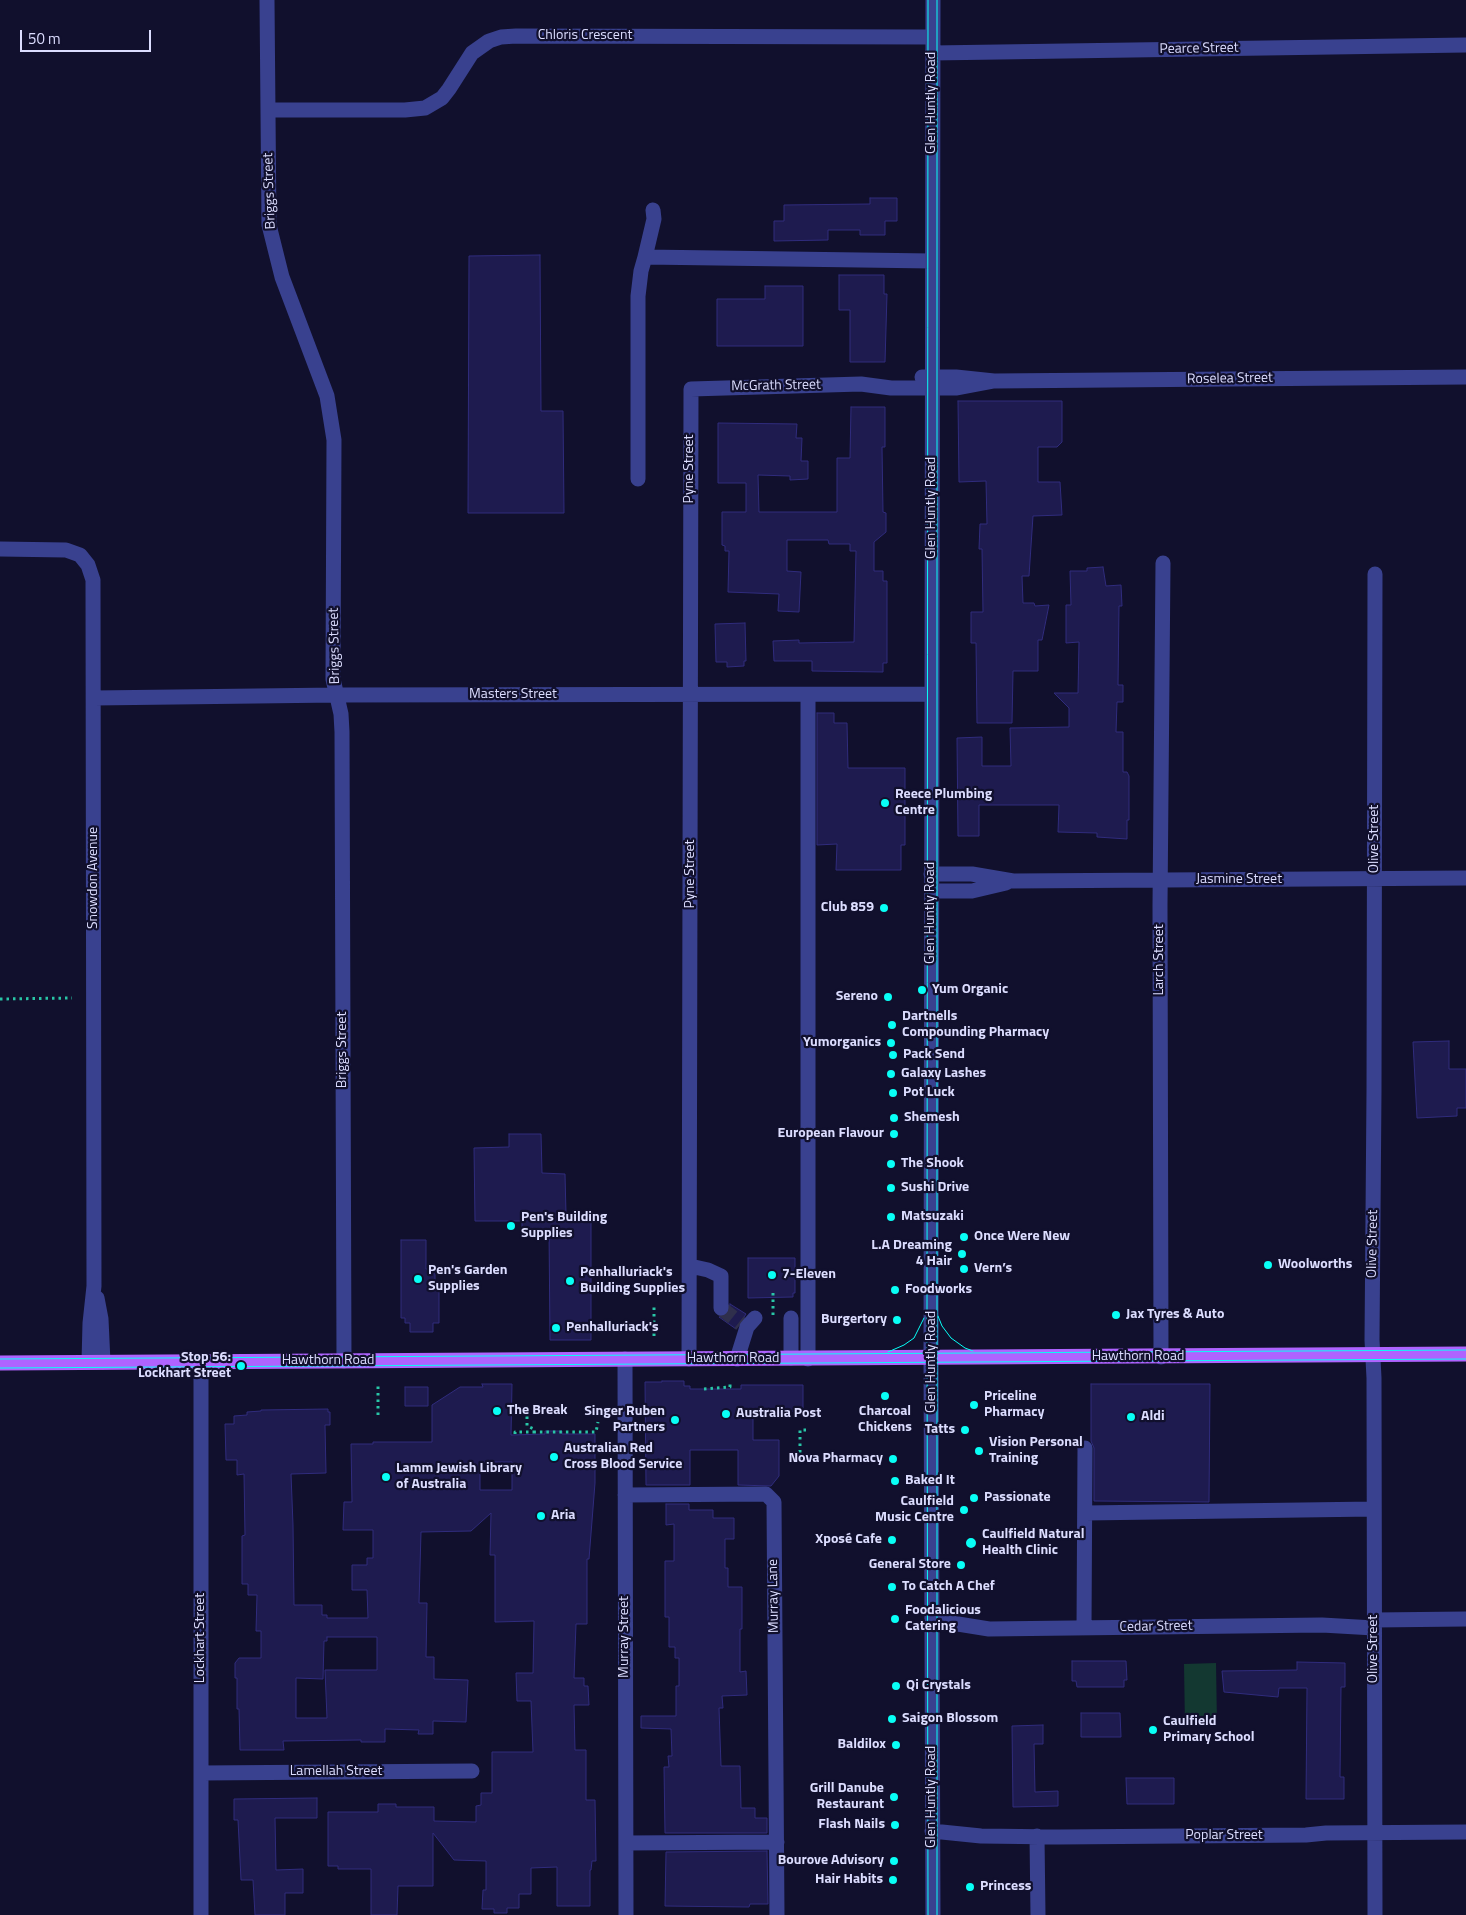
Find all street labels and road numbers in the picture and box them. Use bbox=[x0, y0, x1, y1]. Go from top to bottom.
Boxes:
street label: Chloris Crescent bbox=[538, 28, 632, 44]
street label: Pearce Street bbox=[1159, 40, 1239, 58]
street label: Glen Huntly Road bbox=[924, 52, 940, 154]
street label: Briggs Street bbox=[260, 152, 280, 230]
street label: Roselea Street bbox=[1187, 370, 1273, 388]
street label: McGrath Street bbox=[731, 377, 821, 395]
street label: Pyne Street bbox=[682, 435, 698, 503]
street label: Glen Huntly Road bbox=[924, 457, 940, 559]
street label: Briggs Street bbox=[326, 608, 344, 684]
street label: Masters Street bbox=[469, 687, 557, 703]
street label: Olive Street bbox=[1367, 805, 1383, 873]
street label: Snowdon Avenue bbox=[86, 827, 102, 929]
street label: Pyne Street bbox=[683, 840, 699, 908]
street label: Glen Huntly Road bbox=[923, 862, 939, 964]
street label: Jasmine Street bbox=[1196, 872, 1282, 888]
street label: Larch Street bbox=[1152, 924, 1168, 996]
street label: Briggs Street bbox=[335, 1012, 351, 1088]
street label: Olive Street bbox=[1364, 1210, 1382, 1278]
street label: Glen Huntly Road bbox=[924, 1311, 940, 1413]
street label: Hawthorn Road bbox=[1092, 1349, 1184, 1365]
street label: Hawthorn Road bbox=[687, 1351, 779, 1367]
street label: Hawthorn Road bbox=[282, 1353, 374, 1369]
street label: Murray Lane bbox=[765, 1559, 783, 1633]
street label: Lockhart Street bbox=[193, 1593, 209, 1683]
street label: Murray Street bbox=[617, 1596, 633, 1678]
street label: Olive Street bbox=[1366, 1615, 1382, 1683]
street label: Cedar Street bbox=[1119, 1618, 1193, 1636]
street label: Glen Huntly Road bbox=[924, 1746, 940, 1848]
street label: Lamellah Street bbox=[290, 1764, 382, 1780]
street label: Poplar Street bbox=[1185, 1828, 1263, 1844]

